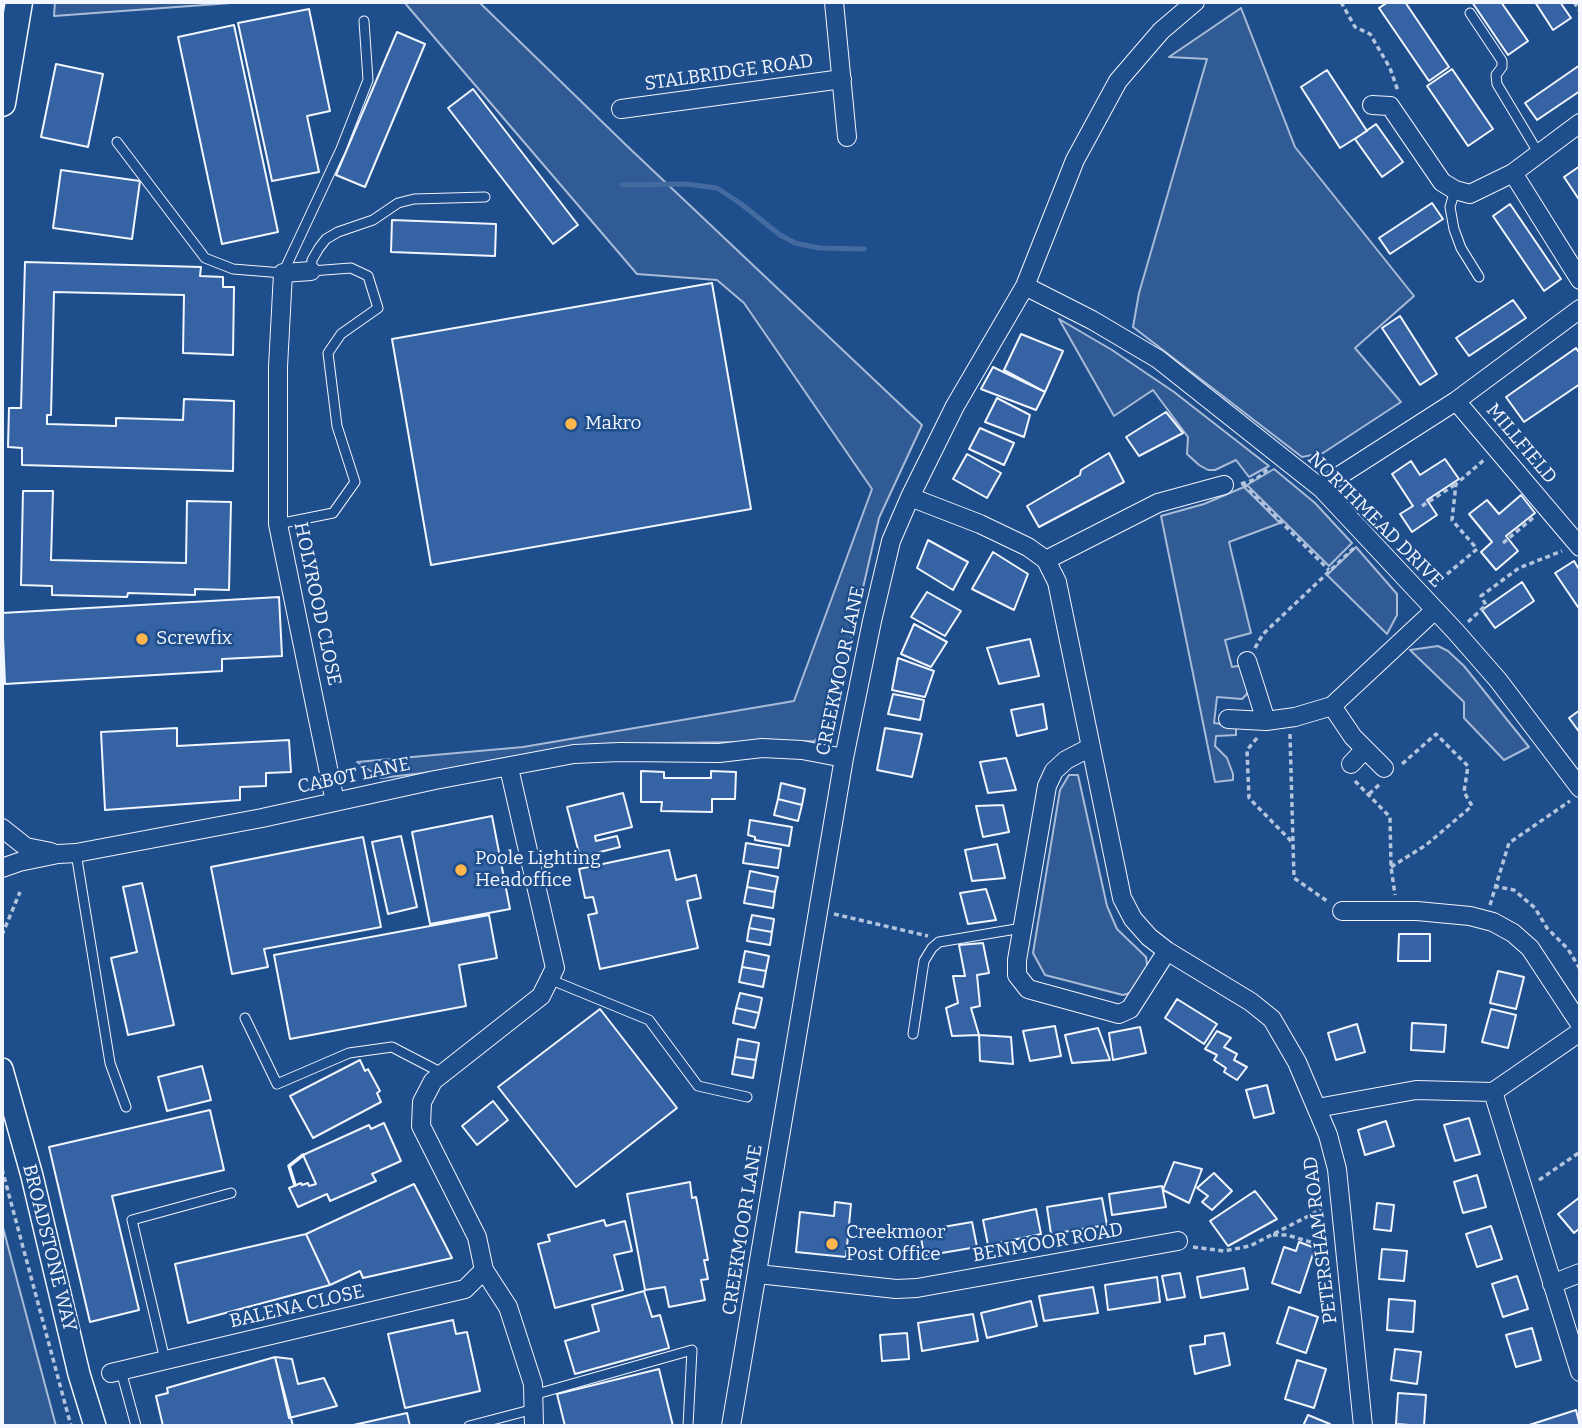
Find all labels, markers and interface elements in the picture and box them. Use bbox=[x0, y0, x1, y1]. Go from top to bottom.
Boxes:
street label: STALBRIDGE ROAD bbox=[643, 50, 815, 96]
street label: MILLFIELD bbox=[1481, 399, 1561, 489]
place label: Makro bbox=[585, 413, 641, 435]
marker: Makro bbox=[563, 416, 579, 432]
street label: NORTHMEAD DRIVE bbox=[1302, 447, 1448, 593]
street label: HOLYROOD CLOSE bbox=[289, 520, 345, 688]
street label: CREEKMOOR LANE bbox=[812, 584, 870, 758]
place label: Screwfix bbox=[156, 628, 232, 650]
marker: Screwfix bbox=[134, 631, 150, 647]
street label: CABOT LANE bbox=[295, 753, 413, 799]
place label: Poole Lighting Headoffice bbox=[475, 848, 601, 892]
marker: Poole Lighting Headoffice bbox=[453, 862, 469, 878]
street label: CREEKMOOR LANE bbox=[718, 1143, 768, 1317]
street label: PETERSHAM ROAD bbox=[1299, 1155, 1343, 1325]
street label: BROADSTONE WAY bbox=[17, 1162, 81, 1334]
street label: BENMOOR ROAD bbox=[971, 1219, 1125, 1267]
place label: Creekmoor Post Office bbox=[846, 1222, 945, 1266]
marker: Creekmoor Post Office bbox=[824, 1236, 840, 1252]
street label: BALENA CLOSE bbox=[228, 1280, 366, 1334]

